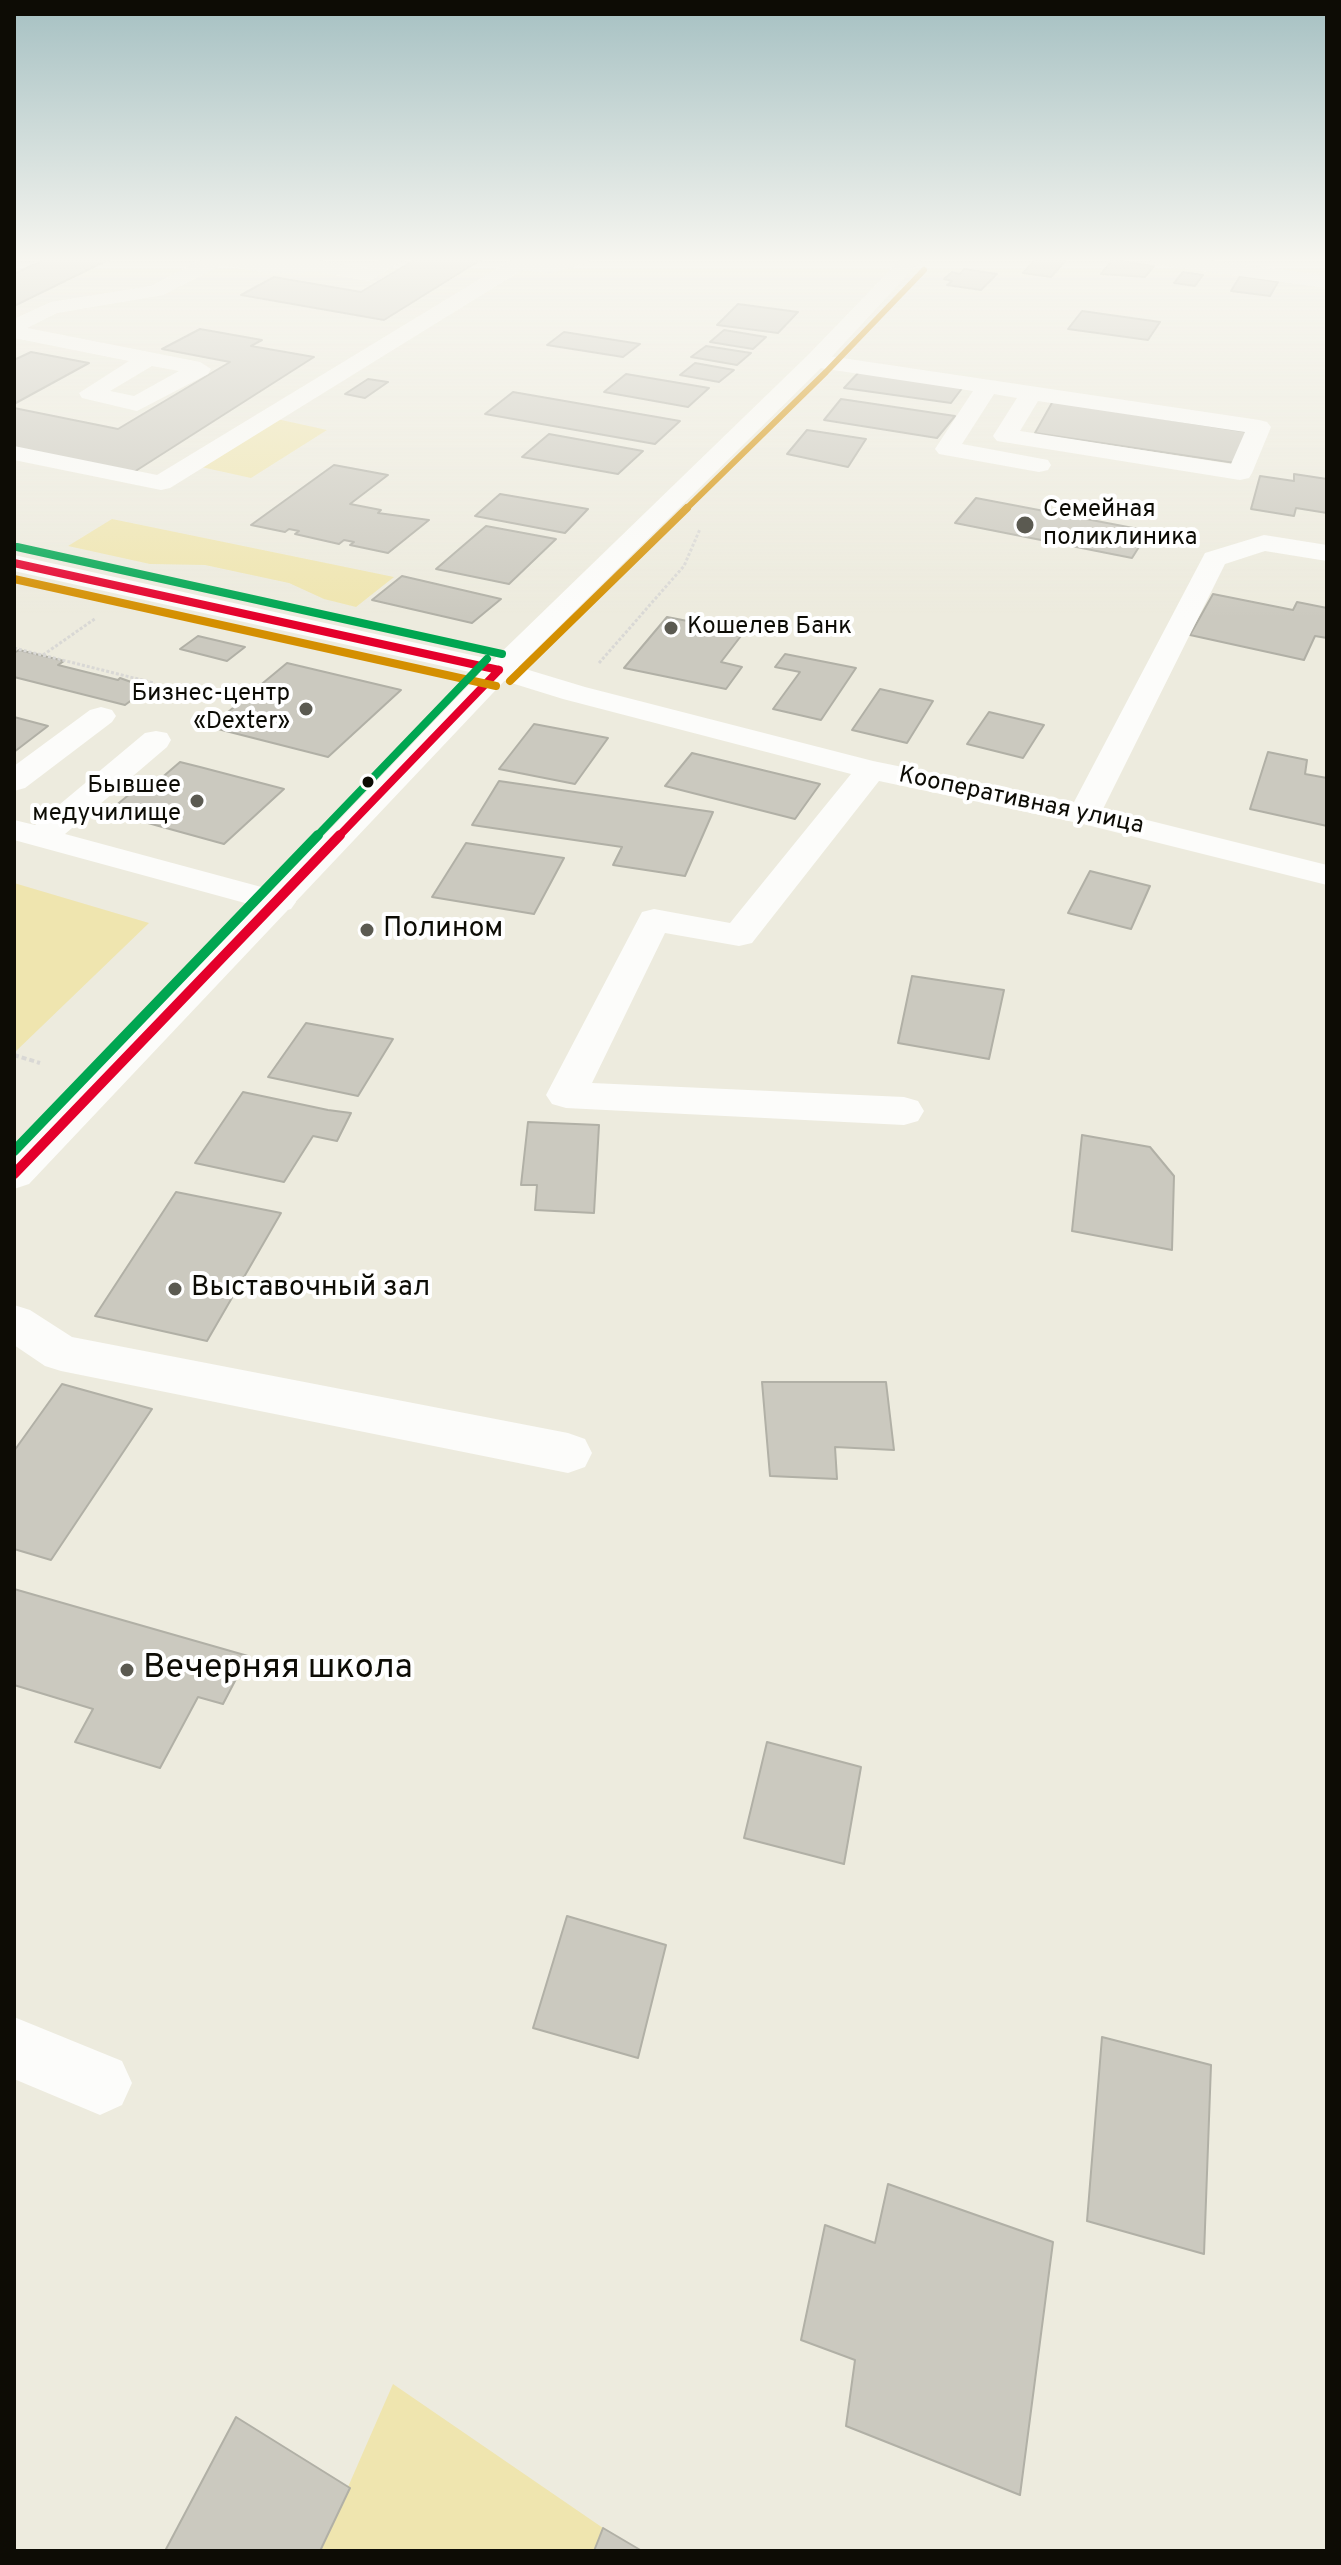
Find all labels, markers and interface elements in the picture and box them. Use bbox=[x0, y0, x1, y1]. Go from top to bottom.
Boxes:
place label: Семейная поликлиника bbox=[1043, 497, 1197, 553]
marker: Семейная поликлиника bbox=[1014, 514, 1036, 536]
place label: Кошелев Банк bbox=[687, 614, 852, 642]
marker: Кошелев Банк bbox=[662, 619, 680, 637]
place label: Бизнес-центр «Dexter» bbox=[132, 681, 290, 737]
marker: Бизнес-центр «Dexter» bbox=[297, 700, 315, 718]
street label: Кооперативная улица bbox=[896, 762, 1146, 842]
place label: Бывшее медучилище bbox=[32, 773, 181, 829]
unlabelled marker bbox=[360, 774, 376, 790]
marker: Бывшее медучилище bbox=[188, 792, 206, 810]
place label: Полином bbox=[383, 913, 503, 947]
marker: Полином bbox=[358, 921, 376, 939]
place label: Выставочный зал bbox=[191, 1272, 430, 1306]
marker: Выставочный зал bbox=[166, 1280, 184, 1298]
place label: Вечерняя школа bbox=[143, 1650, 413, 1690]
marker: Вечерняя школа bbox=[118, 1661, 136, 1679]

